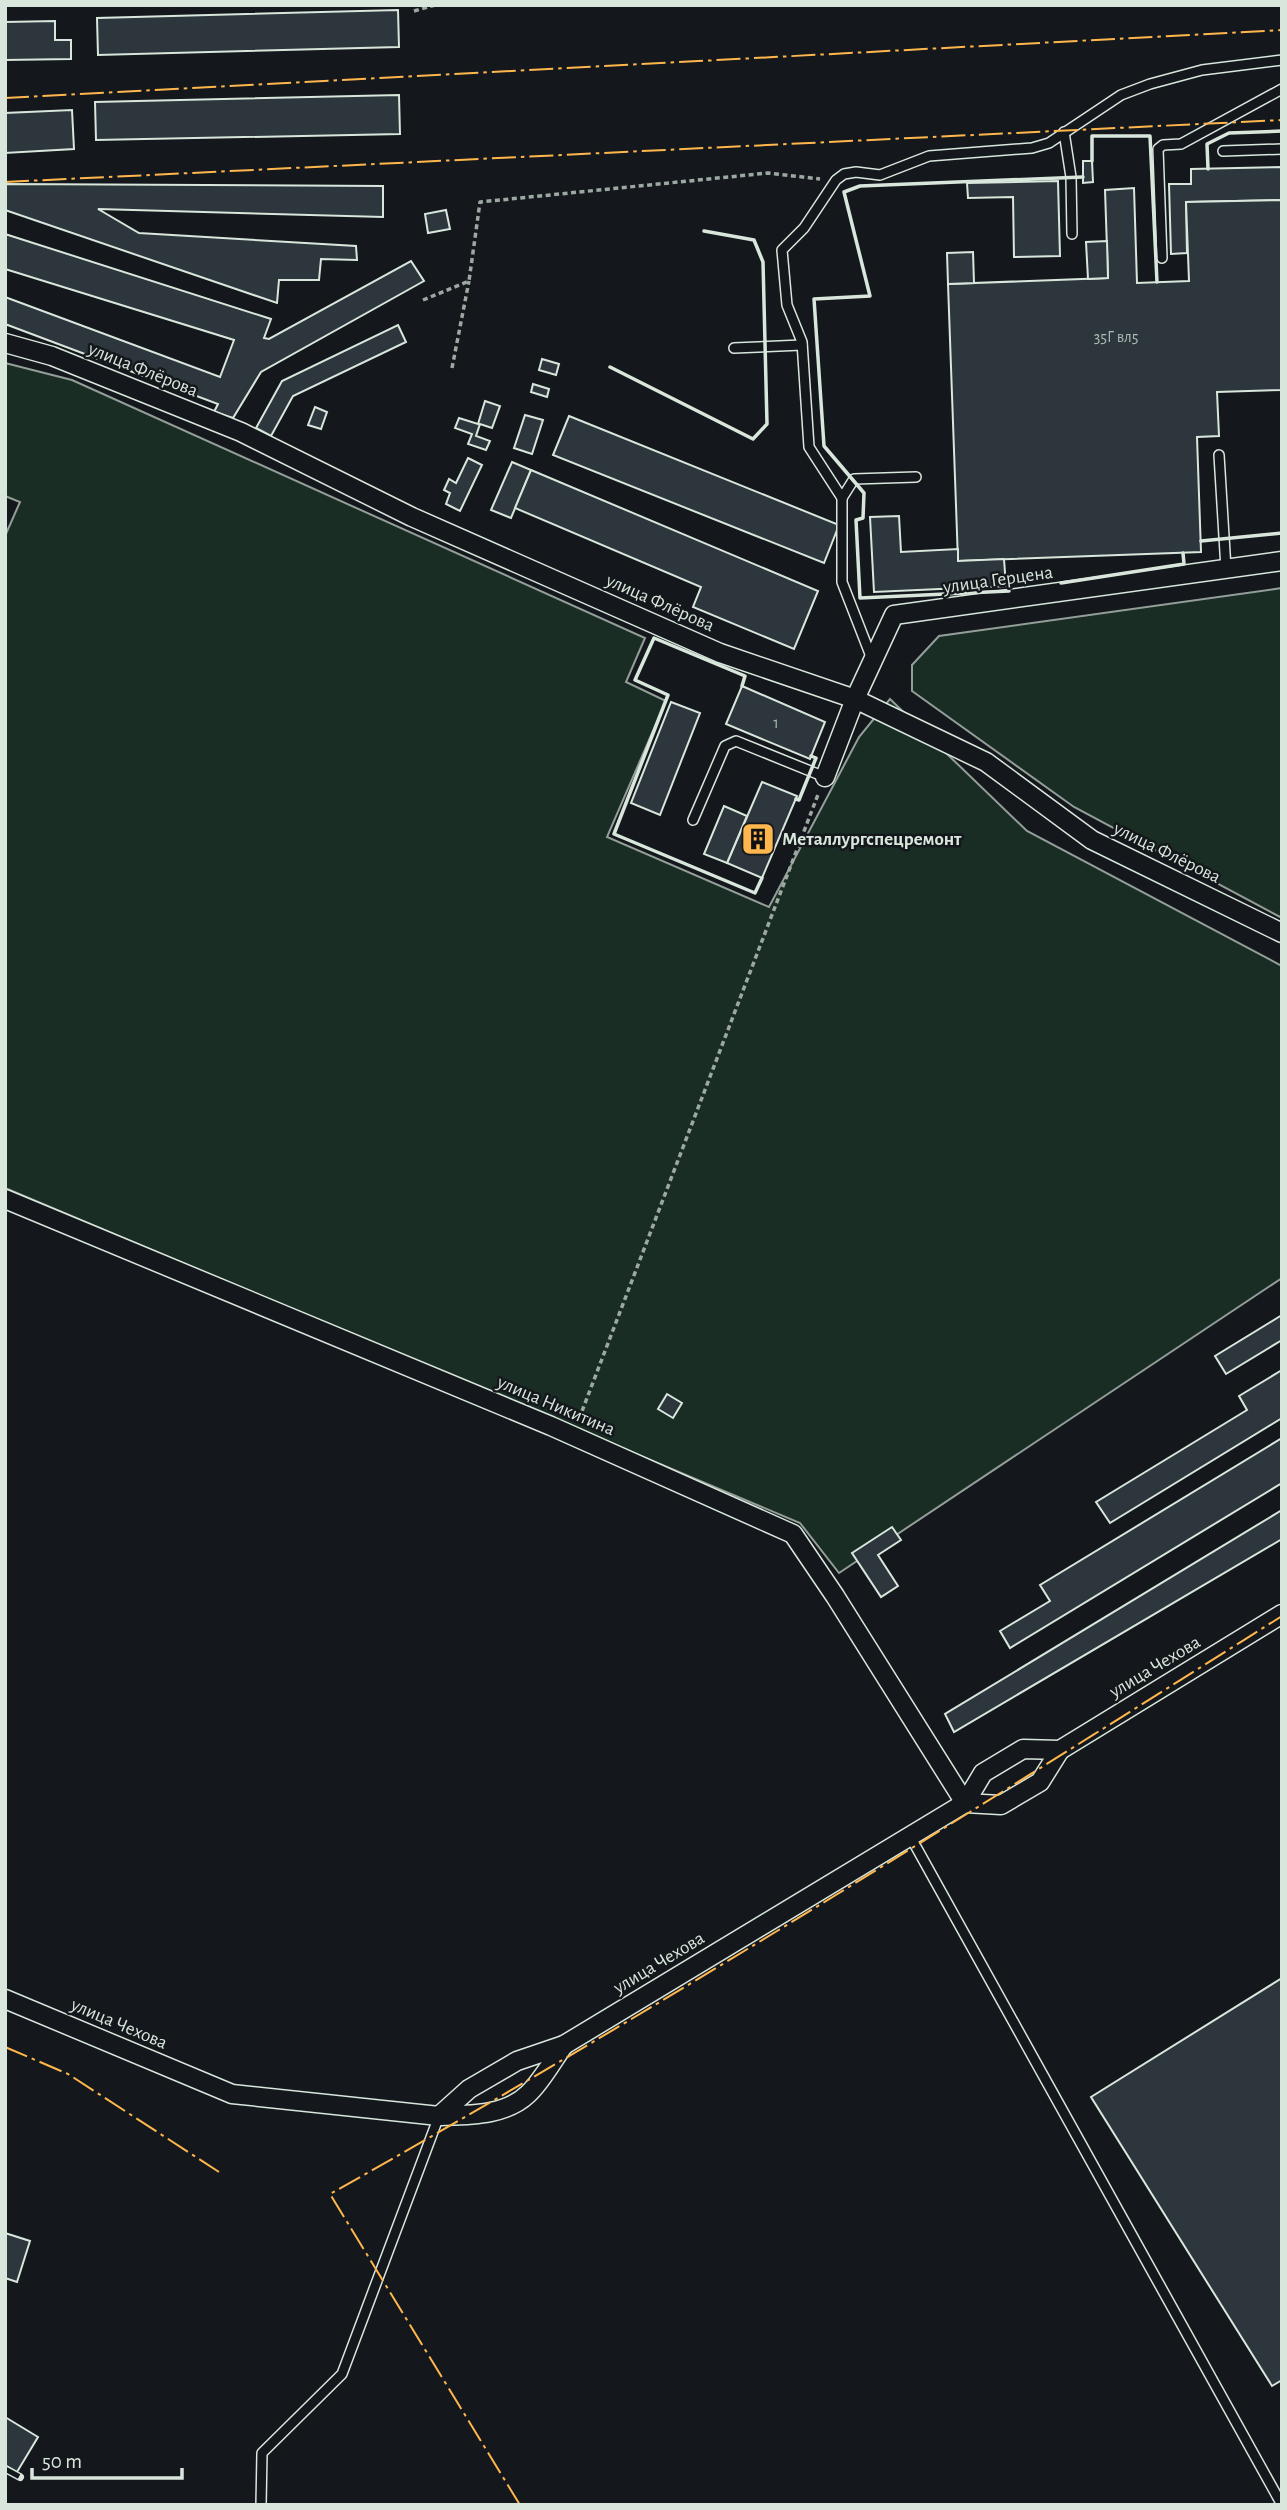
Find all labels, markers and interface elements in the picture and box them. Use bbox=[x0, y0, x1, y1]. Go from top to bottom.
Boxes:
house number: 35Г вл5 bbox=[1094, 329, 1138, 345]
street label: улица Флёрова bbox=[85, 339, 201, 401]
street label: улица Герцена bbox=[941, 563, 1054, 597]
street label: улица Флёрова bbox=[602, 570, 717, 635]
house number: 1 bbox=[773, 715, 779, 731]
street label: улица Флёрова bbox=[1110, 819, 1224, 887]
building icon: Металлургспецремонт bbox=[739, 820, 777, 858]
place label: Металлургспецремонт bbox=[782, 830, 962, 849]
street label: улица Никитина bbox=[494, 1372, 618, 1439]
street label: улица Чехова bbox=[1105, 1632, 1204, 1702]
street label: улица Чехова bbox=[609, 1928, 708, 1998]
street label: улица Чехова bbox=[67, 1995, 170, 2053]
scale bar bbox=[32, 2436, 182, 2480]
text: 50 m bbox=[42, 2451, 82, 2472]

